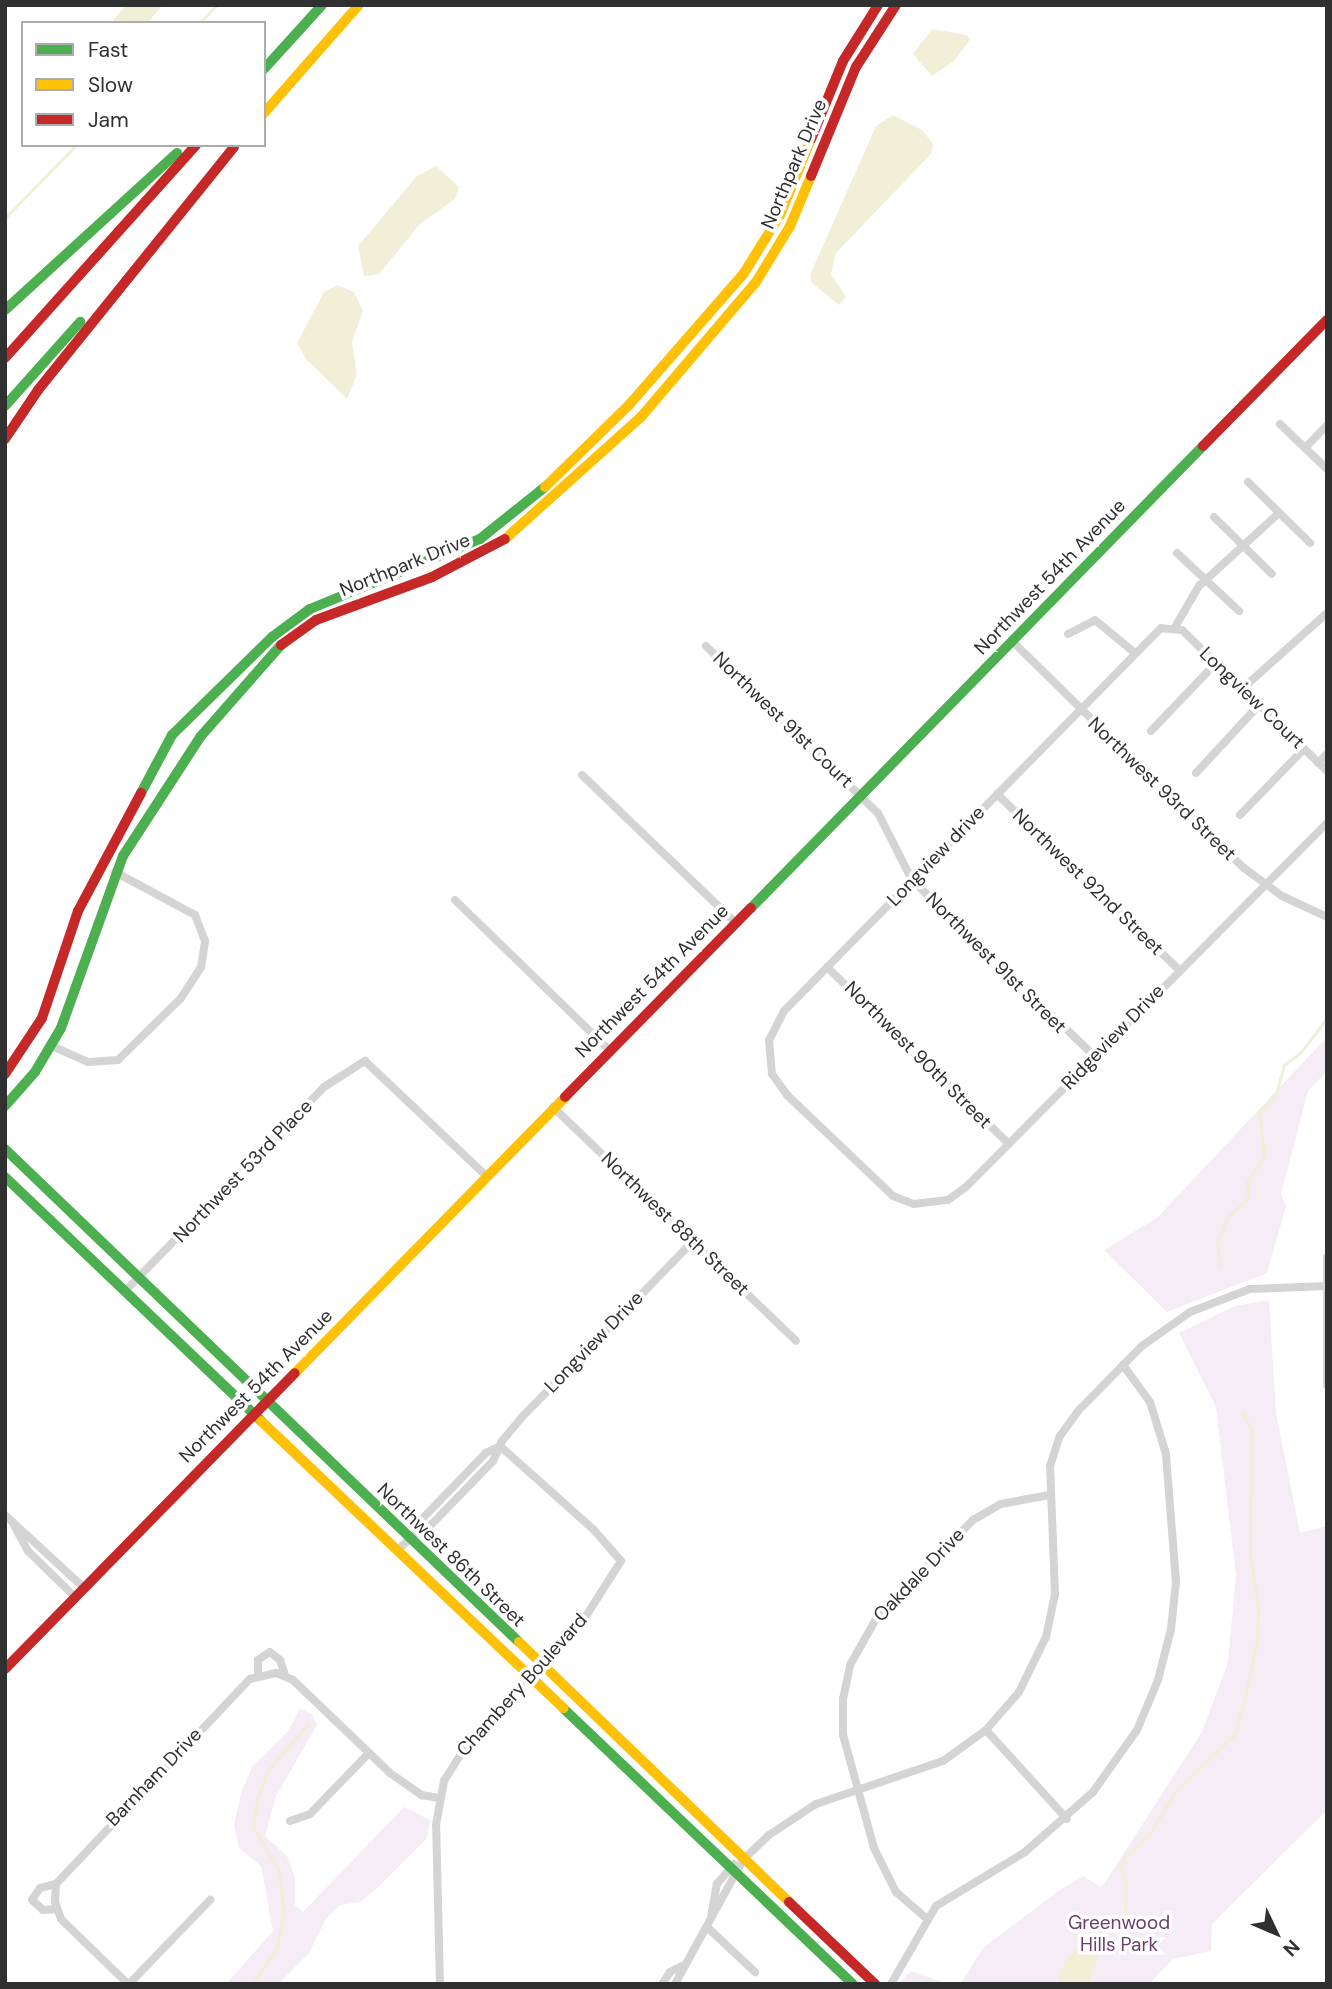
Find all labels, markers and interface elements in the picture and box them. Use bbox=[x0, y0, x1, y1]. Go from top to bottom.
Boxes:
legend bbox=[21, 21, 266, 147]
text: Fast bbox=[88, 36, 128, 64]
text: Slow bbox=[88, 71, 133, 99]
street label: Northpark Drive bbox=[756, 96, 832, 232]
text: Jam bbox=[88, 106, 129, 134]
street label: Northwest 54th Avenue bbox=[970, 494, 1130, 660]
street label: Northpark Drive bbox=[336, 528, 474, 602]
street label: Longview Court bbox=[1195, 642, 1309, 754]
street label: Northwest 91st Court bbox=[708, 647, 858, 793]
street label: Northwest 93rd Street bbox=[1083, 712, 1241, 866]
street label: Longview drive bbox=[882, 801, 990, 911]
street label: Northwest 92nd Street bbox=[1008, 804, 1168, 960]
street label: Northwest 91st Street bbox=[921, 888, 1071, 1038]
street label: Northwest 54th Avenue bbox=[571, 900, 733, 1062]
street label: Northwest 90th Street bbox=[840, 977, 996, 1133]
street label: Ridgeview Drive bbox=[1057, 979, 1169, 1095]
street label: Northwest 53rd Place bbox=[169, 1095, 317, 1247]
street label: Northwest 88th Street bbox=[596, 1147, 754, 1301]
street label: Longview Drive bbox=[540, 1287, 648, 1397]
street label: Northwest 54th Avenue bbox=[175, 1305, 337, 1467]
street label: Northwest 86th Street bbox=[372, 1478, 530, 1632]
street label: Oakdale Drive bbox=[869, 1523, 969, 1627]
street label: Chambery Boulevard bbox=[452, 1609, 592, 1761]
street label: Barnham Drive bbox=[101, 1723, 207, 1831]
north arrow bbox=[1241, 1898, 1311, 1968]
park label: Greenwood Hills Park bbox=[1068, 1912, 1170, 1956]
text: N bbox=[1278, 1934, 1305, 1962]

